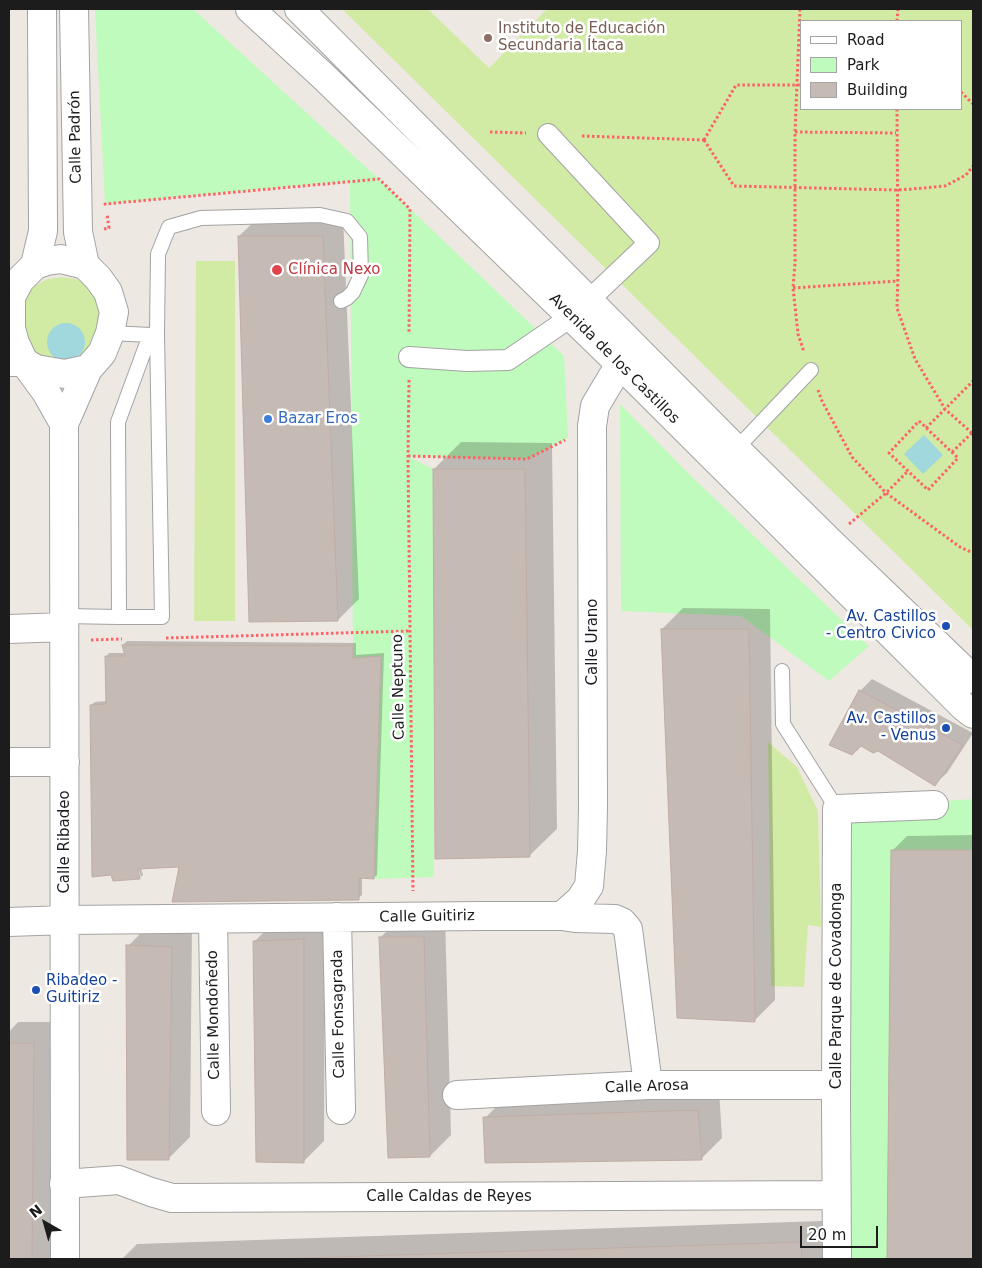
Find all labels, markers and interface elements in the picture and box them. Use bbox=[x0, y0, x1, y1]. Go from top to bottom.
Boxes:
place label: Instituto de Educación Secundaria Ítaca bbox=[498, 20, 666, 55]
legend bbox=[800, 20, 962, 110]
text: Road bbox=[847, 31, 885, 49]
marker: Instituto de Educación Secundaria Ítaca bbox=[482, 32, 494, 44]
text: Park bbox=[847, 56, 879, 74]
text: Building bbox=[847, 81, 908, 99]
street label: Calle Padrón bbox=[66, 90, 86, 184]
place label: Clínica Nexo bbox=[288, 261, 380, 279]
marker: Clínica Nexo bbox=[270, 263, 284, 277]
street label: Avenida de los Castillos bbox=[545, 290, 683, 428]
place label: Bazar Eros bbox=[278, 410, 358, 428]
marker: Bazar Eros bbox=[262, 413, 274, 425]
street label: Calle Urano bbox=[584, 598, 602, 686]
place label: Av. Castillos - Centro Civico bbox=[826, 608, 936, 643]
marker: Av. Castillos - Centro Civico bbox=[940, 620, 952, 632]
street label: Calle Neptuno bbox=[389, 634, 409, 740]
place label: Av. Castillos - Venus bbox=[847, 710, 936, 745]
marker: Av. Castillos - Venus bbox=[940, 722, 952, 734]
street label: Calle Ribadeo bbox=[56, 790, 74, 894]
street label: Calle Parque de Covadonga bbox=[828, 883, 846, 1089]
street label: Calle Guitiriz bbox=[379, 907, 475, 927]
street label: Calle Fonsagrada bbox=[329, 949, 349, 1079]
street label: Calle Mondoñedo bbox=[204, 950, 224, 1080]
place label: Ribadeo - Guitiriz bbox=[46, 972, 117, 1007]
marker: Ribadeo - Guitiriz bbox=[30, 984, 42, 996]
street label: Calle Arosa bbox=[605, 1077, 689, 1097]
street label: Calle Caldas de Reyes bbox=[366, 1188, 532, 1206]
north arrow bbox=[20, 1198, 70, 1248]
text: N bbox=[26, 1201, 45, 1221]
scale bar bbox=[802, 1216, 880, 1248]
text: 20 m bbox=[808, 1226, 846, 1244]

